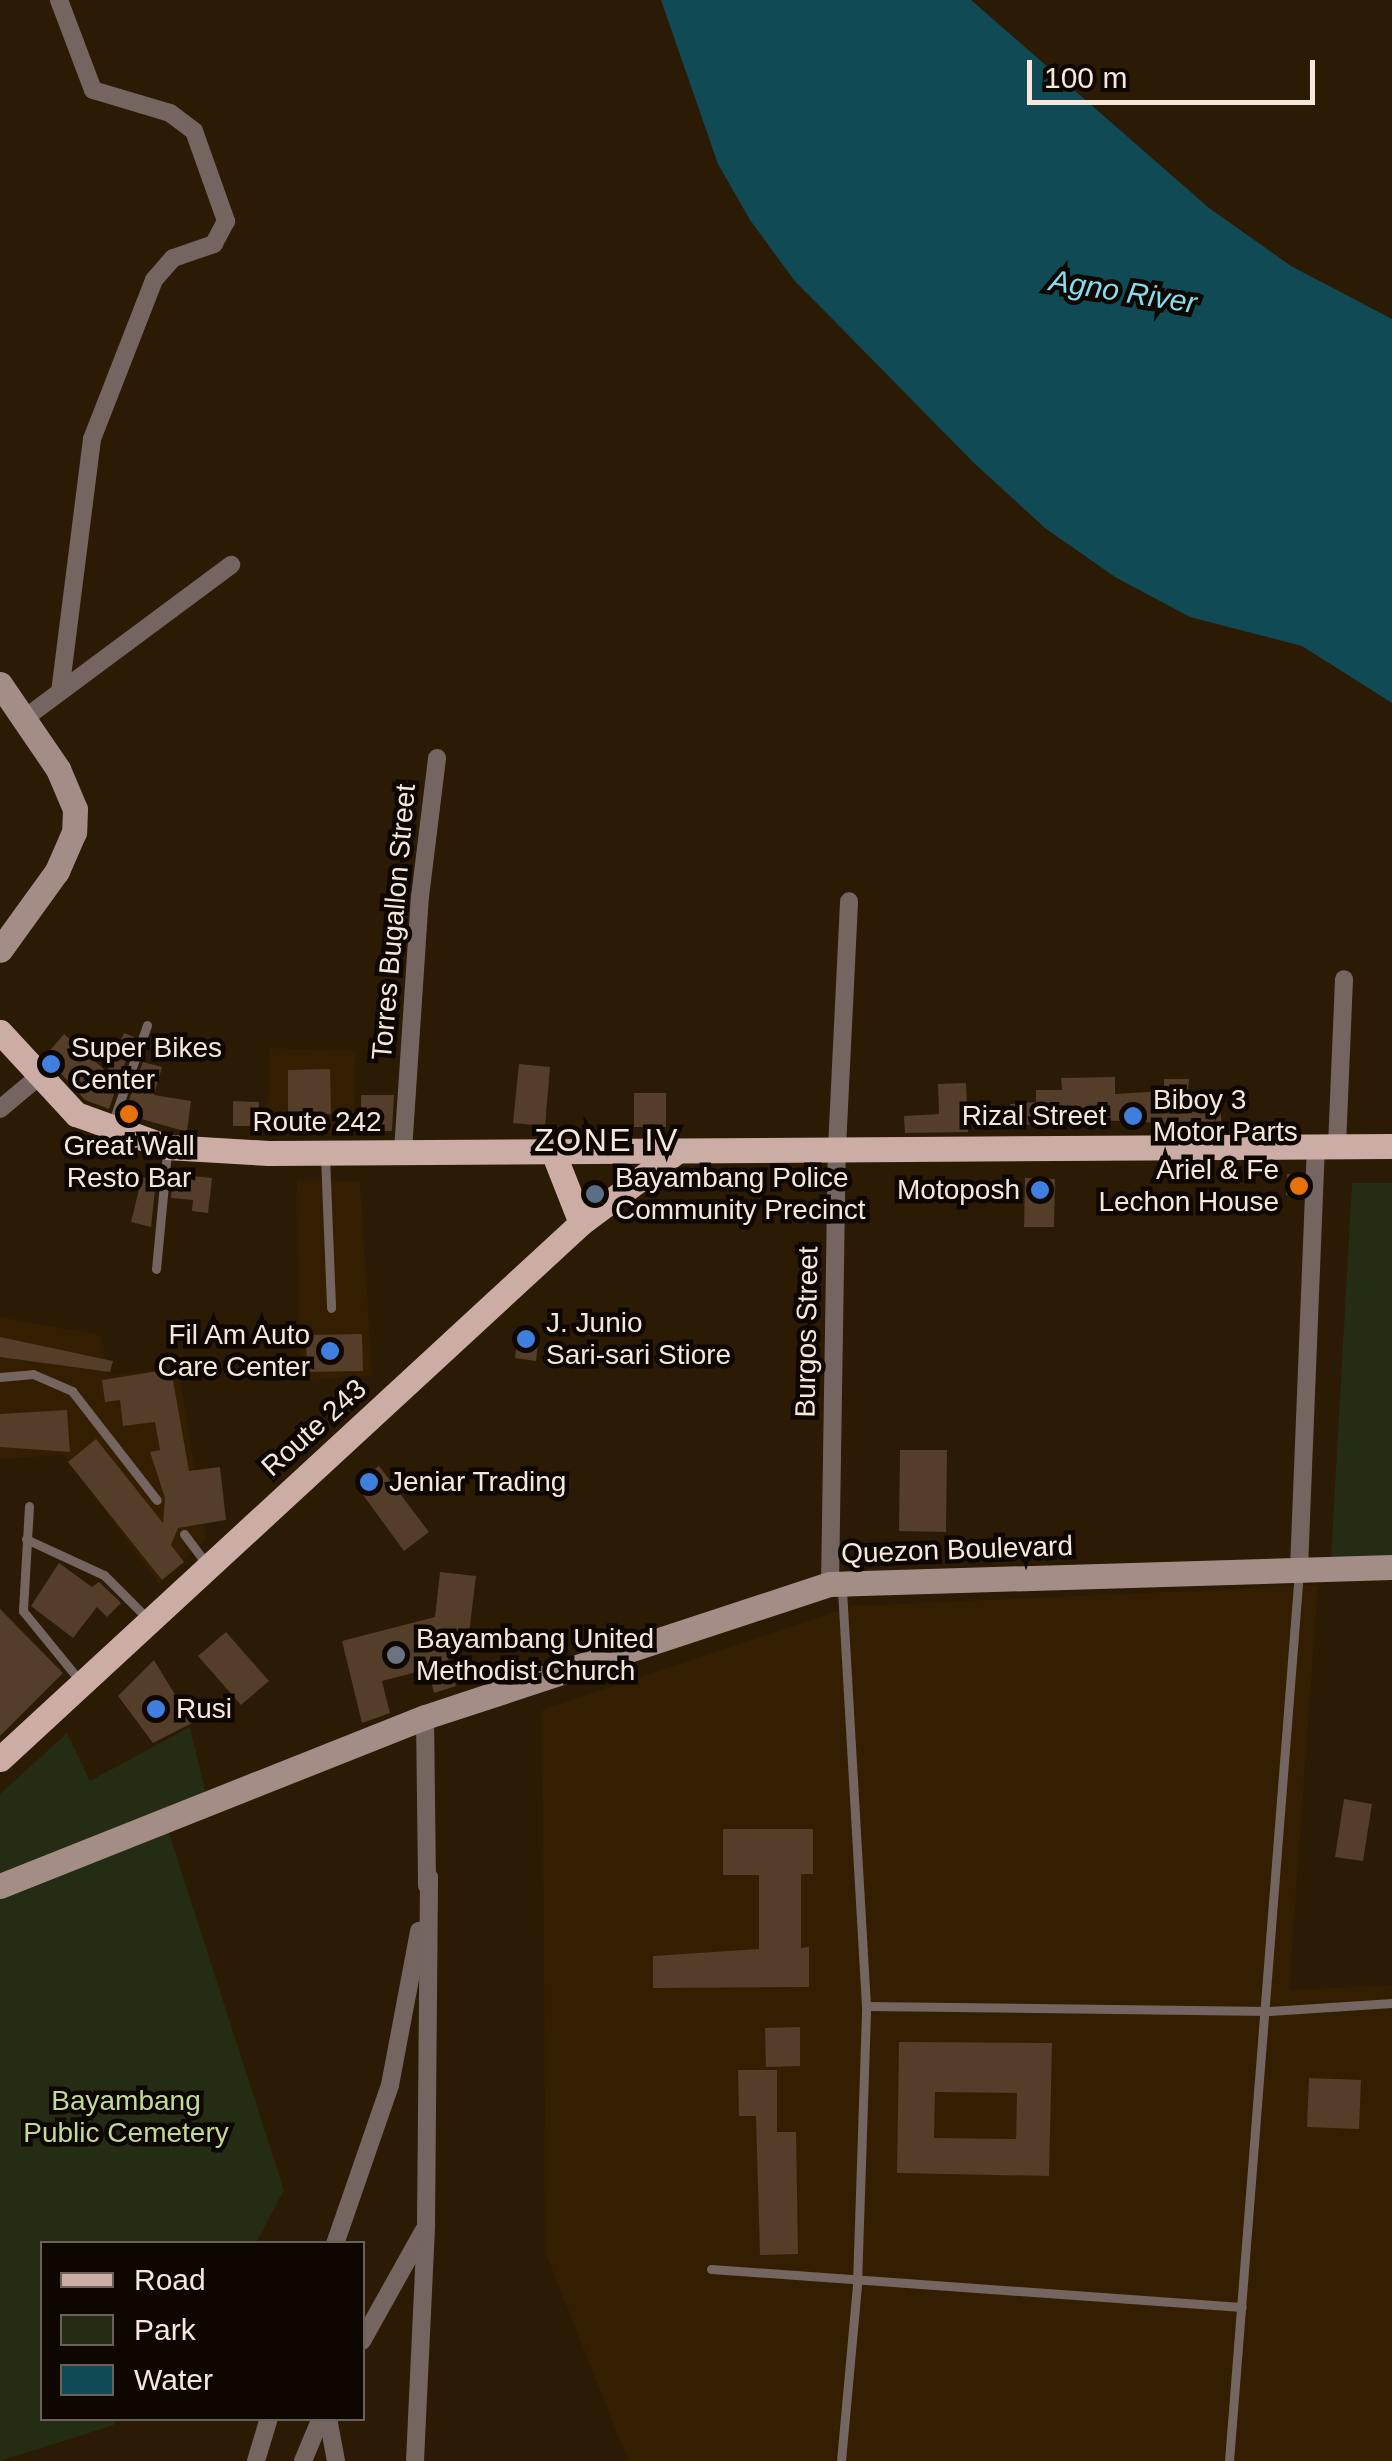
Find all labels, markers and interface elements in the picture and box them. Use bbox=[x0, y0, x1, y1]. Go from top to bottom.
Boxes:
scale bar bbox=[1032, 40, 1320, 102]
text: 100 m bbox=[1044, 61, 1127, 94]
water label: Agno River bbox=[1047, 263, 1199, 321]
street label: Torres Bugallon Street bbox=[365, 783, 423, 1061]
place label: Super Bikes Center bbox=[71, 1031, 222, 1097]
marker: Super Bikes Center bbox=[40, 1053, 62, 1075]
place label: Biboy 3 Motor Parts bbox=[1153, 1083, 1298, 1149]
street label: Rizal Street bbox=[962, 1099, 1106, 1133]
marker: Great Wall Resto Bar bbox=[118, 1103, 140, 1125]
street label: Route 242 bbox=[252, 1105, 382, 1139]
marker: Biboy 3 Motor Parts bbox=[1122, 1105, 1144, 1127]
district label: ZONE IV bbox=[534, 1121, 680, 1159]
place label: Great Wall Resto Bar bbox=[63, 1129, 195, 1195]
place label: Ariel & Fe Lechon House bbox=[1098, 1153, 1279, 1219]
place label: Bayambang Police Community Precinct bbox=[615, 1161, 866, 1227]
place label: Motoposh bbox=[897, 1173, 1020, 1207]
marker: Ariel & Fe Lechon House bbox=[1288, 1175, 1310, 1197]
marker: Motoposh bbox=[1029, 1179, 1051, 1201]
marker: Bayambang Police Community Precinct bbox=[584, 1183, 606, 1205]
street label: Burgos Street bbox=[789, 1246, 825, 1418]
place label: J. Junio Sari-sari Stiore bbox=[546, 1306, 731, 1372]
place label: Fil Am Auto Care Center bbox=[157, 1318, 310, 1384]
marker: J. Junio Sari-sari Stiore bbox=[515, 1328, 537, 1350]
marker: Fil Am Auto Care Center bbox=[319, 1340, 341, 1362]
street label: Route 243 bbox=[255, 1372, 373, 1484]
place label: Jeniar Trading bbox=[389, 1465, 567, 1499]
marker: Jeniar Trading bbox=[358, 1471, 380, 1493]
street label: Quezon Boulevard bbox=[841, 1529, 1073, 1571]
place label: Bayambang United Methodist Church bbox=[416, 1622, 654, 1688]
marker: Bayambang United Methodist Church bbox=[385, 1644, 407, 1666]
place label: Rusi bbox=[176, 1692, 232, 1726]
marker: Rusi bbox=[145, 1698, 167, 1720]
park label: Bayambang Public Cemetery bbox=[23, 2084, 229, 2150]
legend bbox=[40, 2241, 365, 2421]
text: Road bbox=[134, 2263, 206, 2296]
text: Park bbox=[134, 2313, 196, 2346]
text: Water bbox=[134, 2363, 213, 2396]

